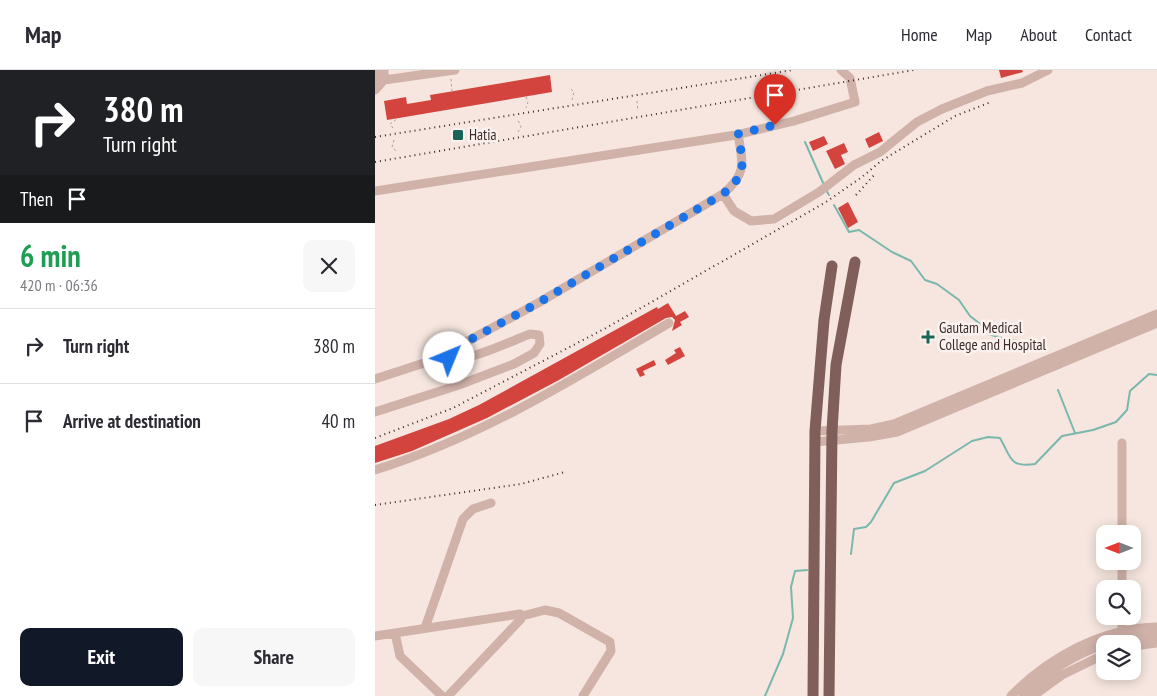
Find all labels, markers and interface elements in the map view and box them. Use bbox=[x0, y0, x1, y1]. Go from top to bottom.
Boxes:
text: Map bbox=[25, 19, 62, 50]
text: Home bbox=[901, 23, 938, 46]
text: Map bbox=[966, 23, 992, 46]
text: About bbox=[1020, 23, 1057, 46]
text: Contact bbox=[1085, 23, 1132, 46]
pin bbox=[754, 74, 796, 125]
icon: arrive bbox=[761, 81, 789, 109]
text: 380 m bbox=[103, 86, 184, 132]
icon: right bbox=[20, 90, 85, 155]
place label: Hatia bbox=[469, 125, 496, 144]
marker: Hatia bbox=[451, 128, 465, 142]
text: Turn right bbox=[103, 130, 177, 158]
icon: arrive bbox=[63, 185, 91, 213]
text: Then bbox=[20, 187, 53, 211]
text: 6 min bbox=[20, 236, 81, 275]
button: close bbox=[303, 240, 355, 292]
text: 420 m · 06:36 bbox=[20, 275, 98, 295]
place label: Gautam Medical College and Hospital bbox=[939, 318, 1047, 354]
marker: Gautam Medical College and Hospital bbox=[921, 330, 935, 344]
position arrow bbox=[422, 331, 474, 383]
icon: right bbox=[20, 332, 48, 360]
text: Turn right bbox=[63, 334, 129, 358]
text: 380 m bbox=[313, 334, 355, 358]
icon: arrive bbox=[20, 407, 48, 435]
text: Arrive at destination bbox=[63, 409, 201, 433]
text: 40 m bbox=[322, 409, 355, 433]
north arrow bbox=[1096, 525, 1141, 570]
map controls bbox=[1096, 525, 1141, 680]
button: search bbox=[1096, 580, 1141, 625]
button: Exit bbox=[20, 628, 183, 686]
button: Share bbox=[193, 628, 355, 686]
button: layers bbox=[1096, 635, 1141, 680]

